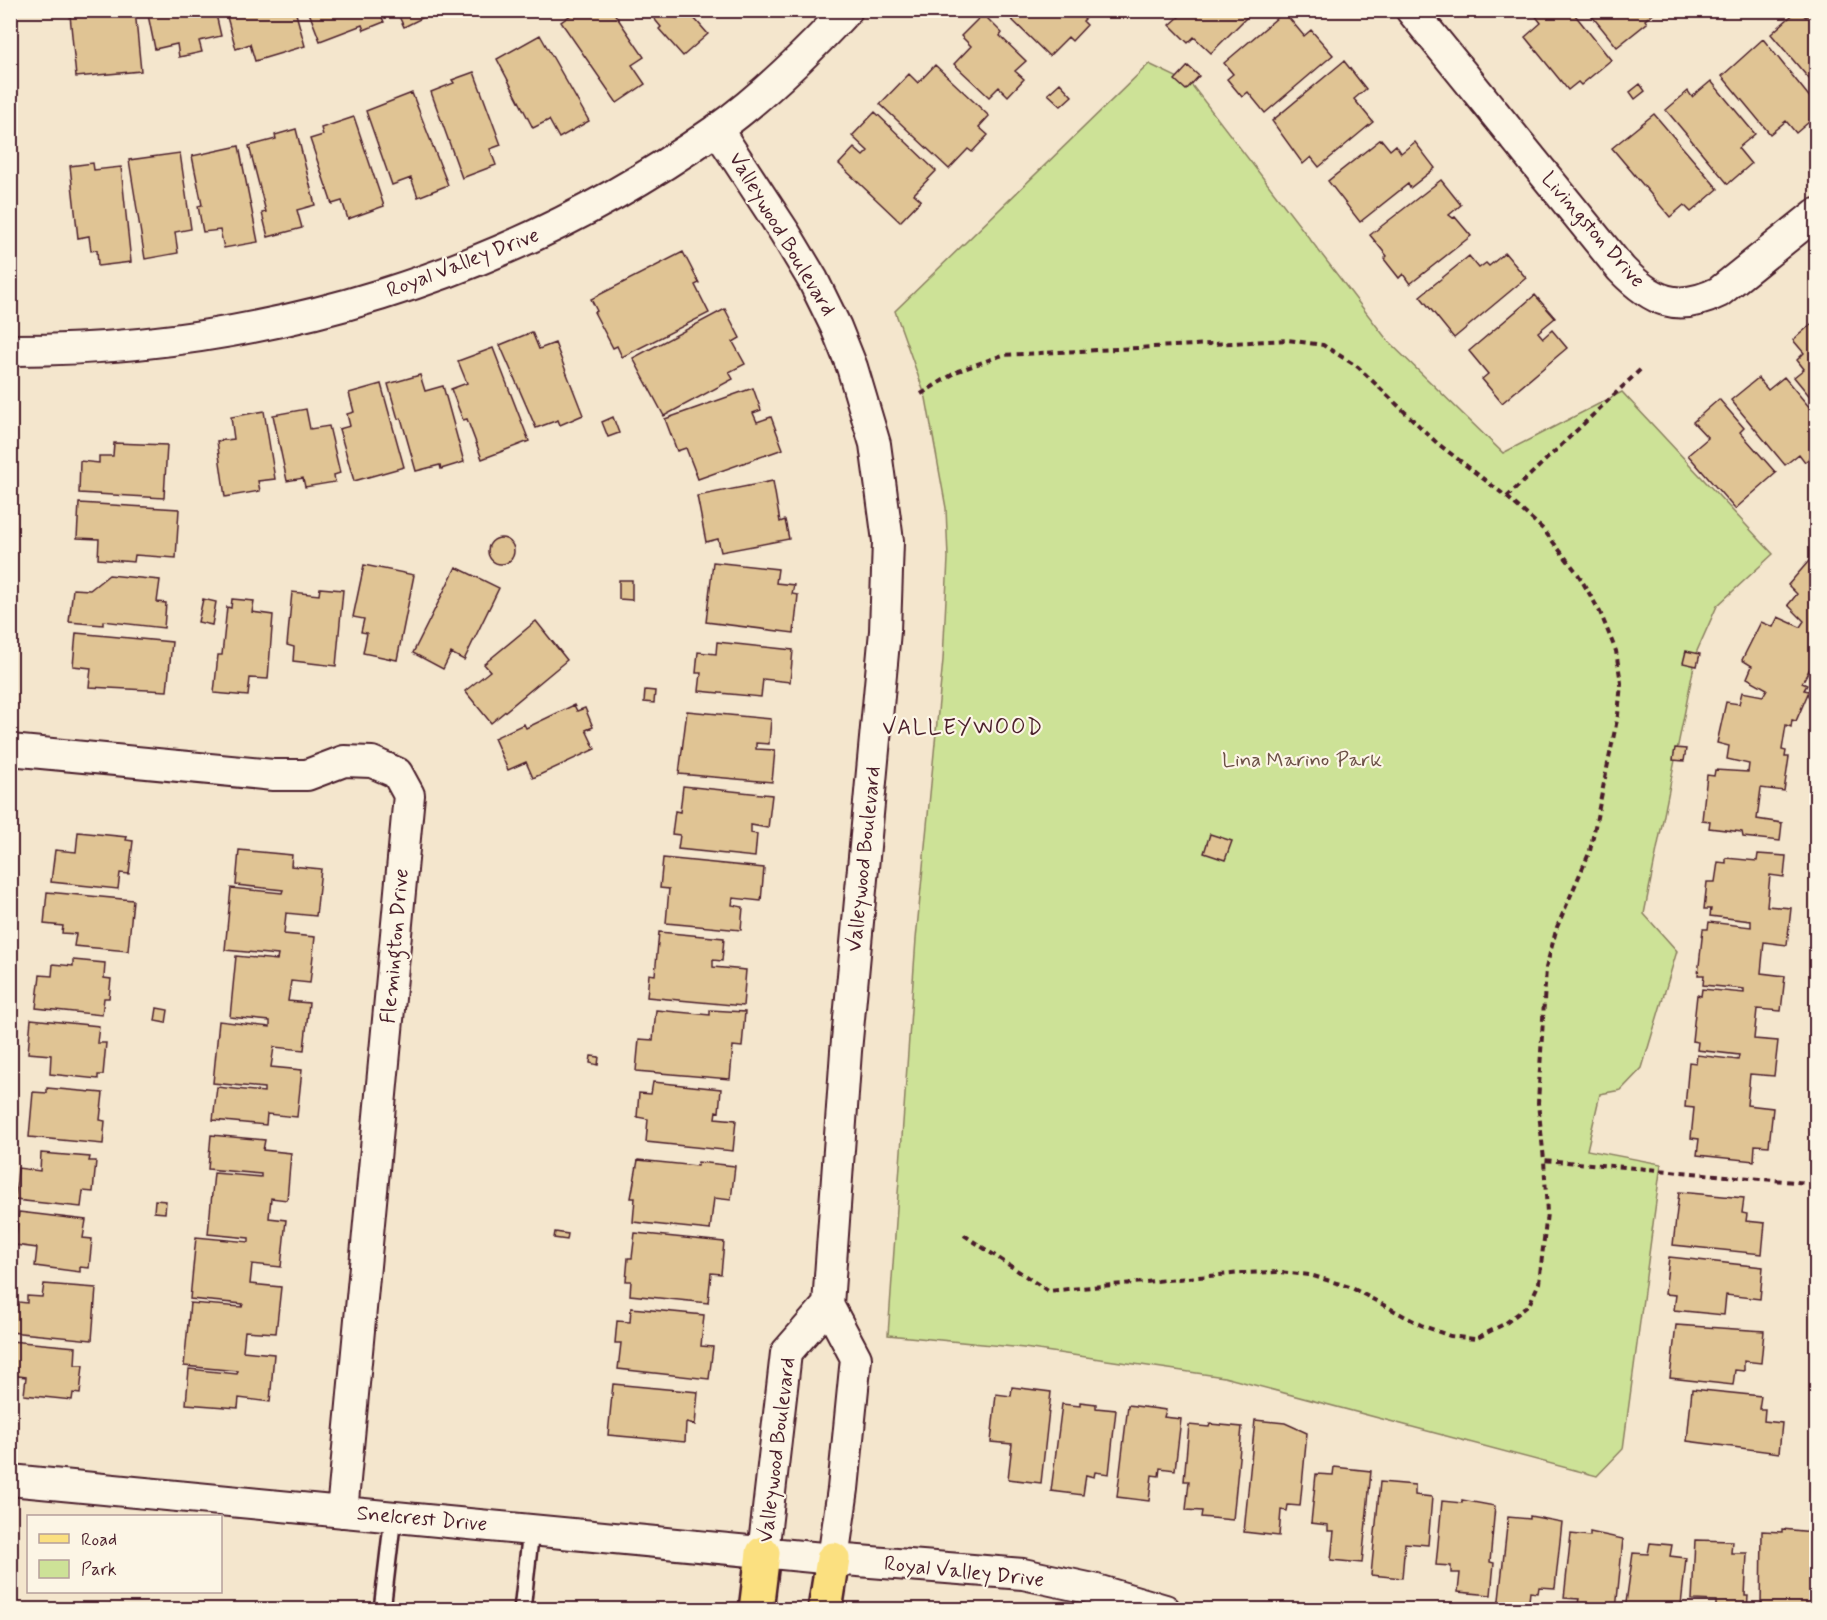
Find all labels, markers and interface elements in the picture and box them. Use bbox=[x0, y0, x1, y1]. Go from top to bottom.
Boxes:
street label: Valleywood Boulevard bbox=[722, 147, 842, 321]
street label: Livingston Drive bbox=[1535, 166, 1651, 294]
street label: Royal Valley Drive bbox=[383, 221, 543, 305]
district label: VALLEYWOOD bbox=[882, 714, 1044, 742]
park label: Lina Marino Park bbox=[1222, 746, 1382, 774]
street label: Valleywood Boulevard bbox=[840, 765, 888, 953]
street label: Flemington Drive bbox=[374, 867, 418, 1025]
street label: Valleywood Boulevard bbox=[752, 1356, 802, 1544]
street label: Snelcrest Drive bbox=[355, 1499, 489, 1539]
legend bbox=[27, 1515, 222, 1593]
text: Road bbox=[81, 1528, 117, 1552]
street label: Royal Valley Drive bbox=[883, 1550, 1045, 1594]
text: Park bbox=[81, 1558, 117, 1582]

